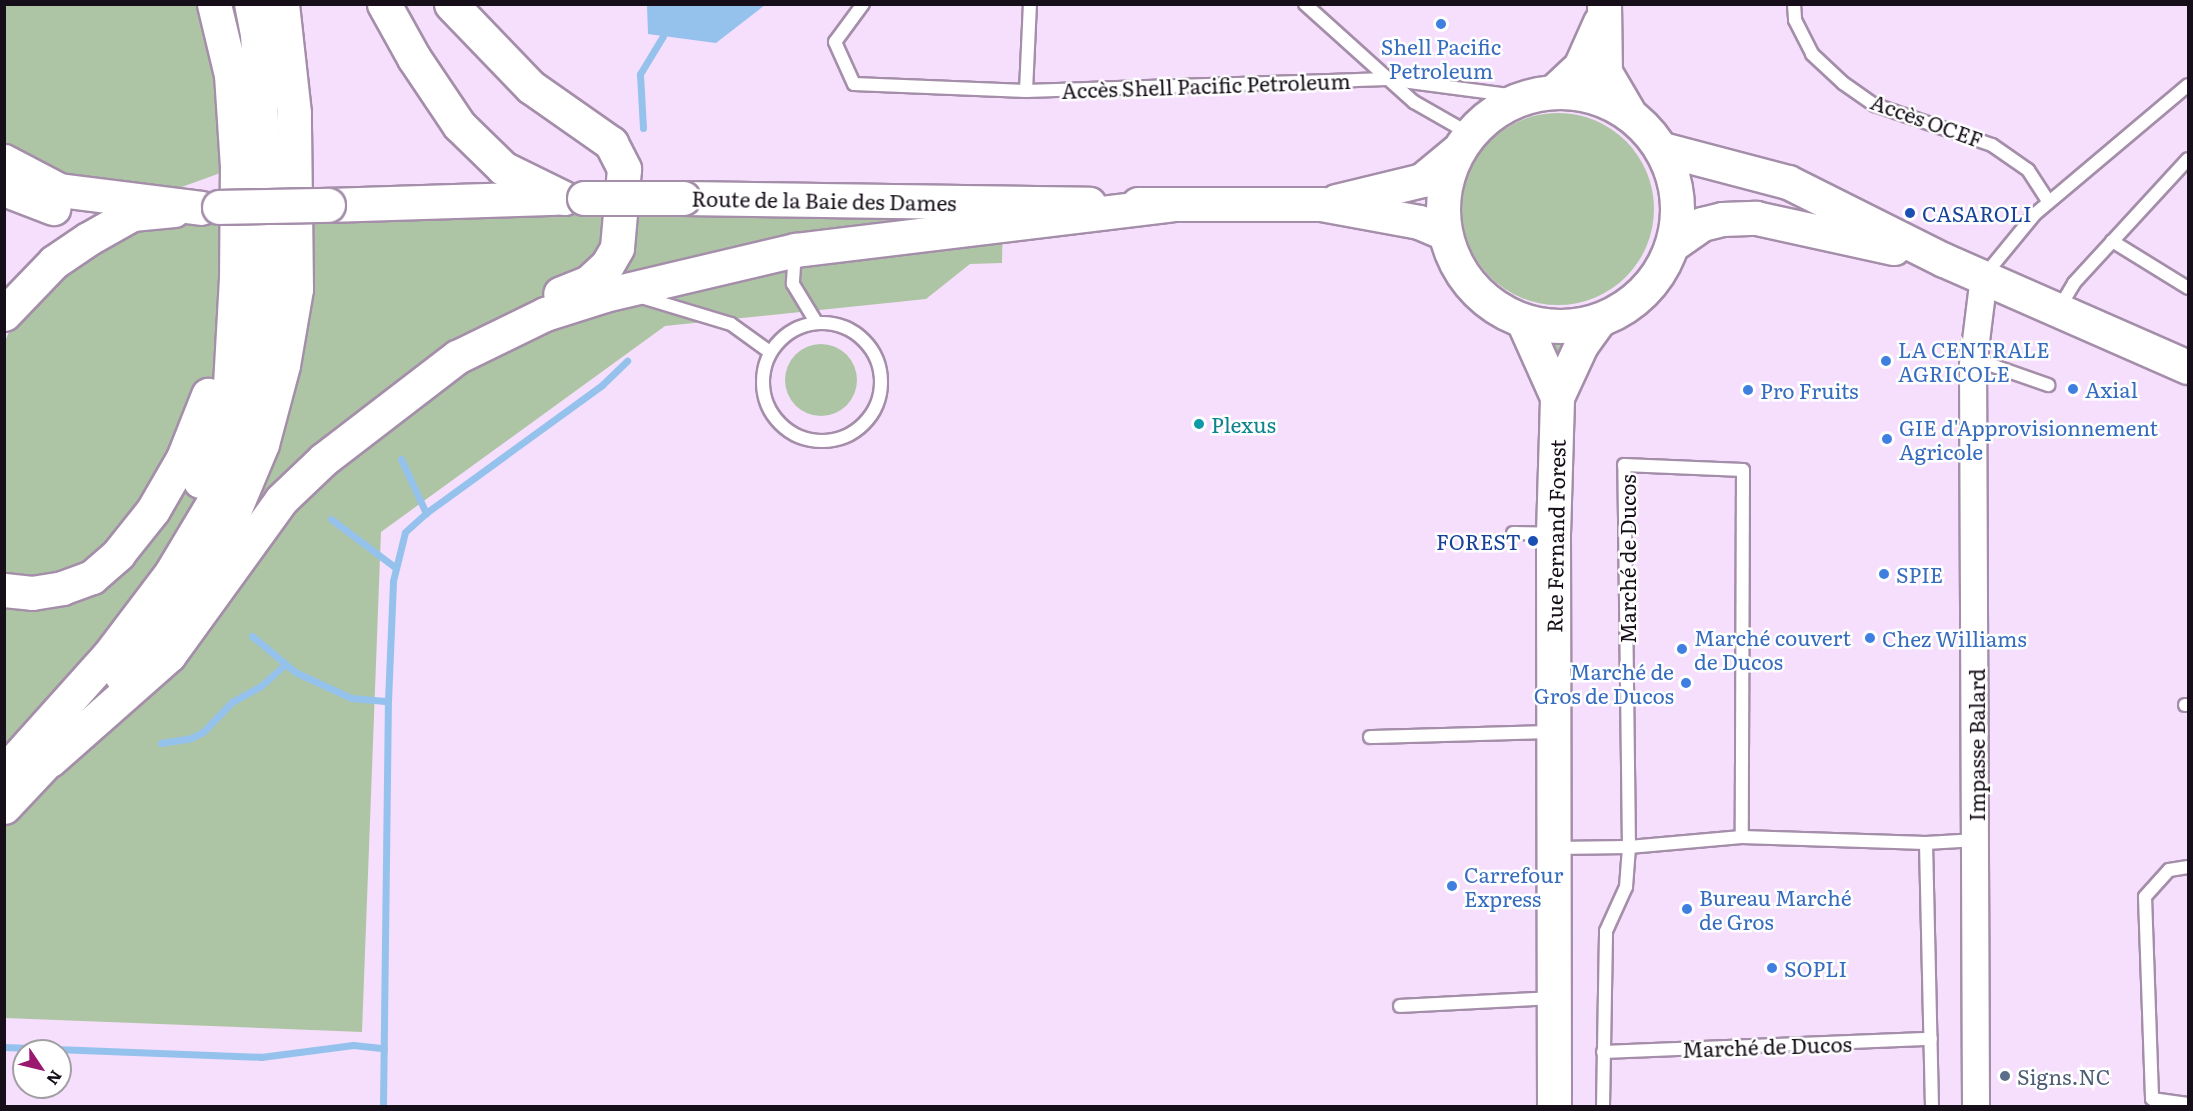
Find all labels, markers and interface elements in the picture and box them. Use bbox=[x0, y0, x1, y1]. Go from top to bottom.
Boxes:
marker: Shell Pacific Petroleum bbox=[1434, 17, 1448, 31]
place label: Shell Pacific Petroleum bbox=[1381, 33, 1501, 83]
street label: Accès Shell Pacific Petroleum bbox=[1061, 67, 1351, 103]
street label: Accès OCEF bbox=[1868, 88, 1986, 152]
street label: Route de la Baie des Dames bbox=[691, 185, 957, 215]
place label: CASAROLI bbox=[1922, 200, 2032, 226]
marker: CASAROLI bbox=[1903, 206, 1917, 220]
place label: LA CENTRALE AGRICOLE bbox=[1898, 336, 2050, 386]
marker: LA CENTRALE AGRICOLE bbox=[1879, 354, 1893, 368]
place label: Axial bbox=[2085, 376, 2138, 402]
place label: Pro Fruits bbox=[1760, 377, 1859, 403]
marker: Axial bbox=[2066, 382, 2080, 396]
marker: Pro Fruits bbox=[1741, 383, 1755, 397]
place label: Plexus bbox=[1211, 411, 1276, 437]
place label: GIE d'Approvisionnement Agricole bbox=[1899, 414, 2158, 464]
marker: Plexus bbox=[1192, 417, 1206, 431]
marker: GIE d'Approvisionnement Agricole bbox=[1880, 432, 1894, 446]
street label: Rue Fernand Forest bbox=[1541, 439, 1569, 633]
street label: Marché de Ducos bbox=[1614, 474, 1640, 644]
place label: FOREST bbox=[1436, 528, 1521, 554]
marker: FOREST bbox=[1526, 534, 1540, 548]
place label: SPIE bbox=[1896, 561, 1943, 587]
marker: SPIE bbox=[1877, 567, 1891, 581]
place label: Marché couvert de Ducos bbox=[1694, 624, 1851, 674]
place label: Chez Williams bbox=[1882, 625, 2027, 651]
marker: Chez Williams bbox=[1863, 631, 1877, 645]
marker: Marché couvert de Ducos bbox=[1675, 642, 1689, 656]
place label: Marché de Gros de Ducos bbox=[1534, 658, 1674, 708]
street label: Impasse Balard bbox=[1963, 669, 1989, 821]
marker: Marché de Gros de Ducos bbox=[1679, 676, 1693, 690]
place label: Carrefour Express bbox=[1464, 861, 1563, 911]
marker: Carrefour Express bbox=[1445, 879, 1459, 893]
place label: Bureau Marché de Gros bbox=[1699, 884, 1852, 934]
marker: Bureau Marché de Gros bbox=[1680, 902, 1694, 916]
place label: SOPLI bbox=[1784, 955, 1847, 981]
marker: SOPLI bbox=[1765, 961, 1779, 975]
street label: Marché de Ducos bbox=[1682, 1030, 1852, 1062]
north arrow bbox=[12, 1039, 72, 1099]
place label: Signs.NC bbox=[2017, 1063, 2110, 1089]
text: N bbox=[41, 1066, 69, 1091]
marker: Signs.NC bbox=[1998, 1069, 2012, 1083]

